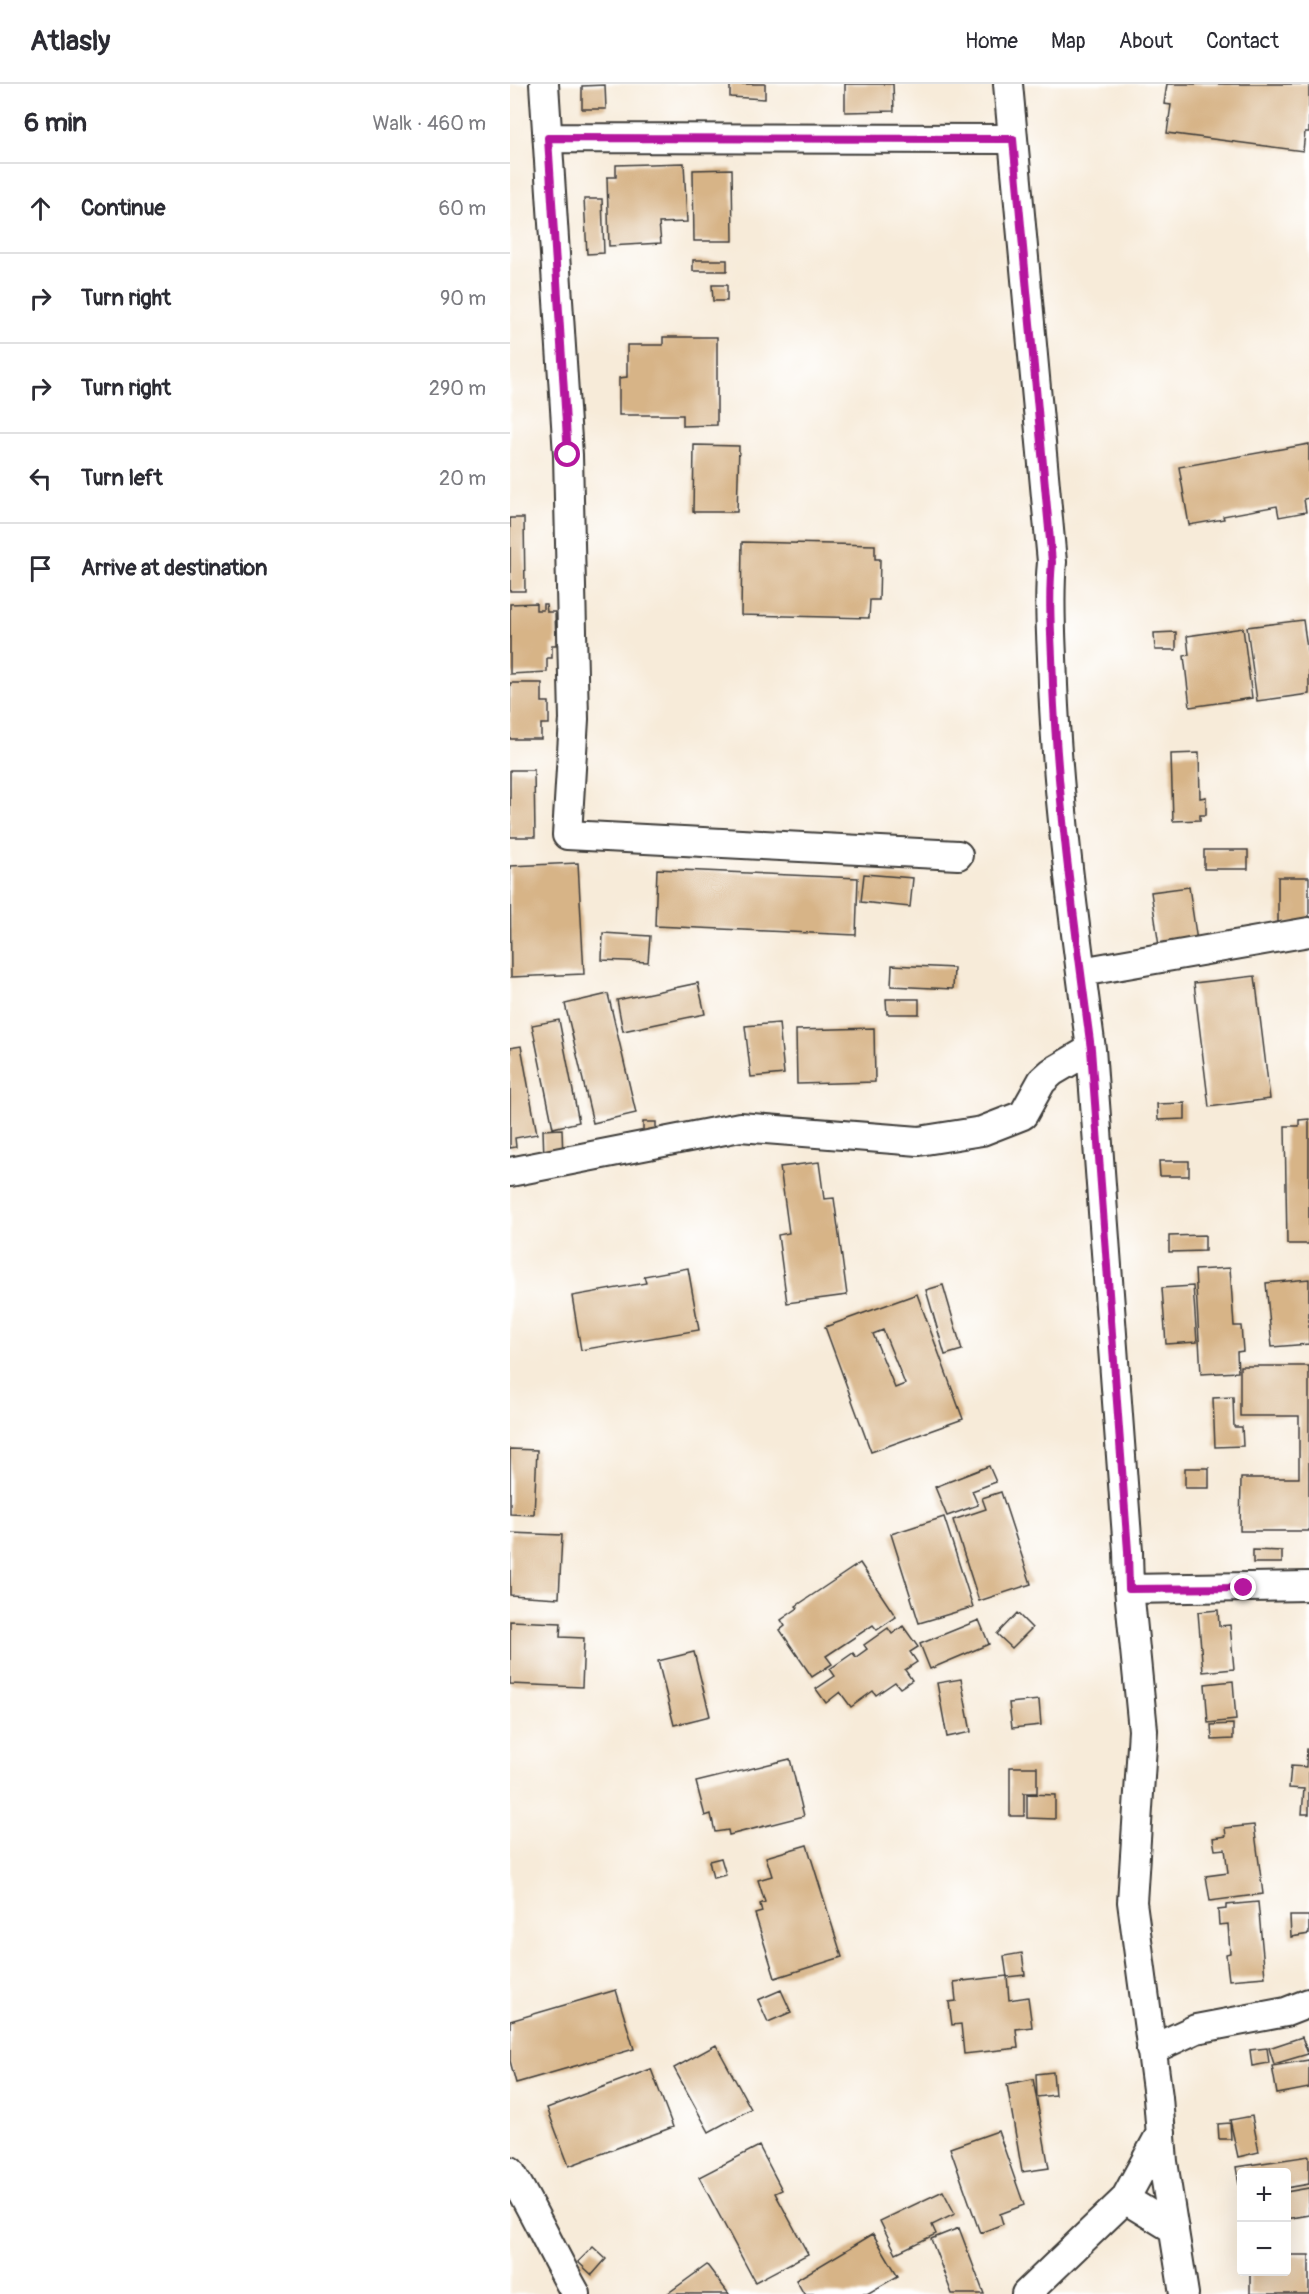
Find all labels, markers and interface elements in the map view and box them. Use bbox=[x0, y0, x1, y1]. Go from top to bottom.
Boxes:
text: Atlasly bbox=[30, 24, 110, 59]
text: Home bbox=[965, 28, 1018, 55]
text: Map bbox=[1051, 28, 1086, 55]
text: About bbox=[1119, 28, 1173, 55]
text: Contact bbox=[1206, 28, 1279, 55]
text: 6 min bbox=[24, 107, 87, 139]
text: Walk · 460 m bbox=[372, 111, 486, 136]
icon: ahead bbox=[24, 192, 57, 225]
text: Continue bbox=[81, 194, 165, 222]
text: 60 m bbox=[439, 196, 486, 221]
icon: right bbox=[24, 282, 57, 315]
text: Turn right bbox=[81, 284, 171, 312]
text: 90 m bbox=[440, 286, 486, 311]
icon: right bbox=[24, 372, 57, 405]
text: Turn right bbox=[81, 374, 171, 402]
text: 290 m bbox=[429, 376, 486, 401]
route start bbox=[554, 441, 580, 467]
icon: left bbox=[24, 462, 57, 495]
text: Turn left bbox=[81, 464, 163, 492]
text: 20 m bbox=[439, 466, 486, 491]
icon: arrive bbox=[24, 552, 57, 585]
text: Arrive at destination bbox=[81, 554, 267, 582]
route end bbox=[1230, 1574, 1256, 1600]
map controls bbox=[1237, 2168, 1291, 2276]
button: + bbox=[1237, 2168, 1291, 2222]
button: − bbox=[1237, 2222, 1291, 2276]

